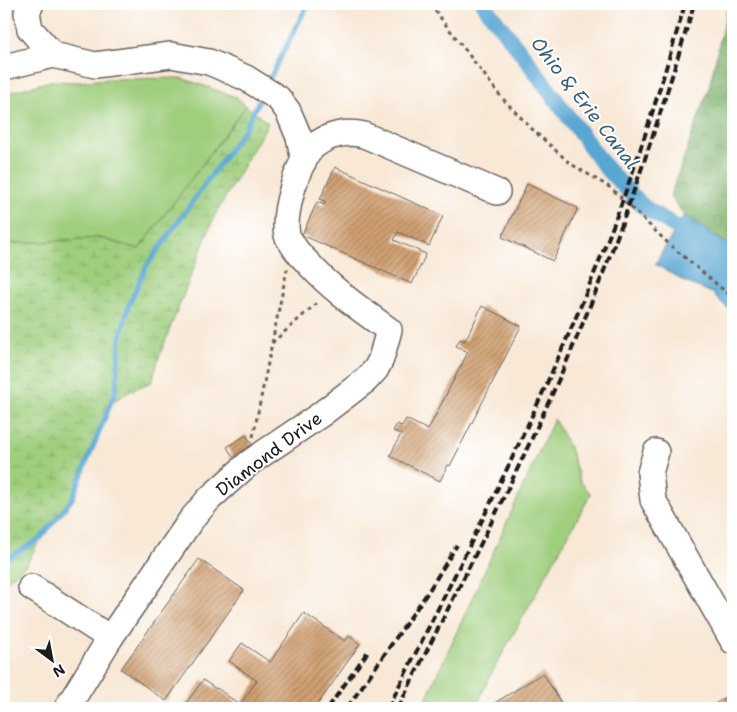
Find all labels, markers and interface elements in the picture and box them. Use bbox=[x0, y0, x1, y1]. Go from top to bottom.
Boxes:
water label: Ohio & Erie Canal bbox=[525, 32, 645, 174]
street label: Diamond Drive bbox=[211, 406, 327, 502]
north arrow bbox=[28, 634, 78, 684]
text: N bbox=[49, 660, 68, 682]

